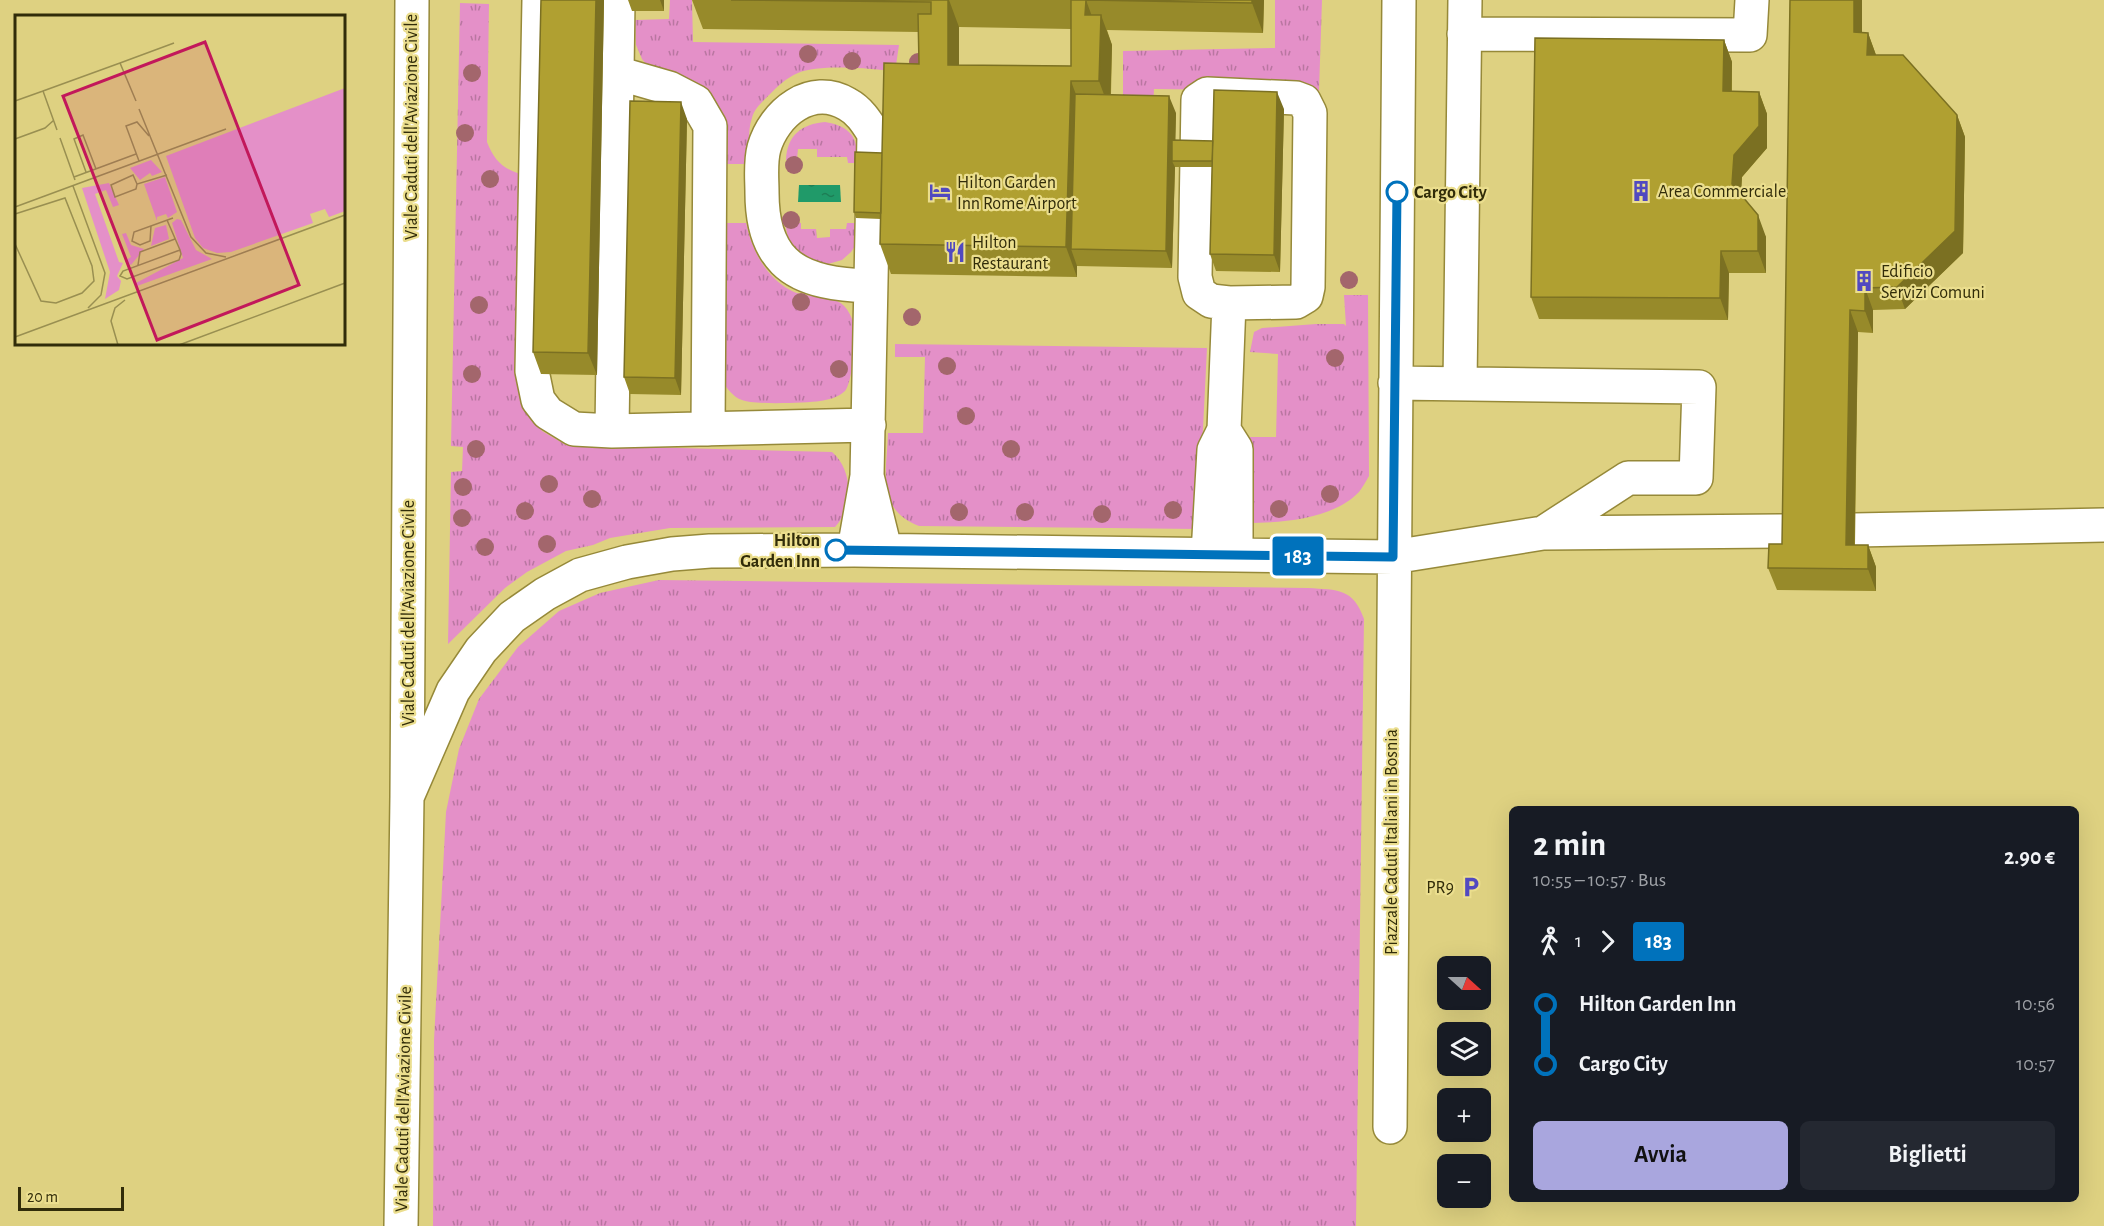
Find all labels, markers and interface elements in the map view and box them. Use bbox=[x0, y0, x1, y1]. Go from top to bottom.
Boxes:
street label: Viale Caduti dell'Aviazione Civile bbox=[403, 14, 421, 240]
inset map bbox=[15, 15, 345, 345]
place label: Hilton Garden Inn Rome Airport bbox=[957, 174, 1077, 213]
building icon: Area Commerciale bbox=[1629, 179, 1653, 203]
hotel icon: Hilton Garden Inn Rome Airport bbox=[928, 180, 952, 204]
marker: Cargo City bbox=[1386, 181, 1408, 203]
place label: Area Commerciale bbox=[1658, 183, 1786, 201]
place label: Cargo City bbox=[1414, 184, 1488, 202]
place label: Hilton Restaurant bbox=[972, 234, 1048, 273]
restaurant icon: Hilton Restaurant bbox=[943, 240, 967, 264]
place label: Edificio Servizi Comuni bbox=[1881, 263, 1985, 302]
building icon: Edificio Servizi Comuni bbox=[1852, 269, 1876, 293]
street label: Viale Caduti dell'Aviazione Civile bbox=[400, 500, 418, 726]
place label: Hilton Garden Inn bbox=[740, 532, 820, 571]
line badge: 183 bbox=[1264, 536, 1332, 576]
marker: Hilton Garden Inn bbox=[825, 539, 847, 561]
text: 183 bbox=[1285, 546, 1311, 567]
street label: Piazzale Caduti Italiani in Bosnia bbox=[1383, 729, 1401, 955]
text: 2 min bbox=[1533, 829, 1606, 862]
text: 2.90 € bbox=[2004, 846, 2055, 868]
text: 10:55 – 10:57 · Bus bbox=[1533, 870, 1666, 890]
parking icon: PR9 bbox=[1459, 875, 1483, 899]
place label: PR9 bbox=[1426, 879, 1454, 897]
icon: walk bbox=[1533, 925, 1566, 958]
icon: forward bbox=[1591, 925, 1624, 958]
text: 1 bbox=[1575, 931, 1582, 951]
text: 183 bbox=[1645, 931, 1672, 952]
north arrow bbox=[1437, 956, 1491, 1010]
map controls bbox=[1437, 956, 1491, 1208]
street label: Viale Caduti dell'Aviazione Civile bbox=[393, 986, 415, 1212]
text: Hilton Garden Inn bbox=[1579, 993, 1736, 1015]
text: 10:56 bbox=[2015, 994, 2055, 1014]
button: layers bbox=[1437, 1022, 1491, 1076]
text: Cargo City bbox=[1579, 1053, 1668, 1075]
text: 10:57 bbox=[2016, 1054, 2055, 1074]
button: + bbox=[1437, 1088, 1491, 1142]
button: Avvia bbox=[1533, 1121, 1788, 1190]
button: Biglietti bbox=[1800, 1121, 2055, 1190]
button: − bbox=[1437, 1154, 1491, 1208]
scale bar bbox=[18, 1184, 124, 1212]
text: 20 m bbox=[27, 1189, 58, 1205]

